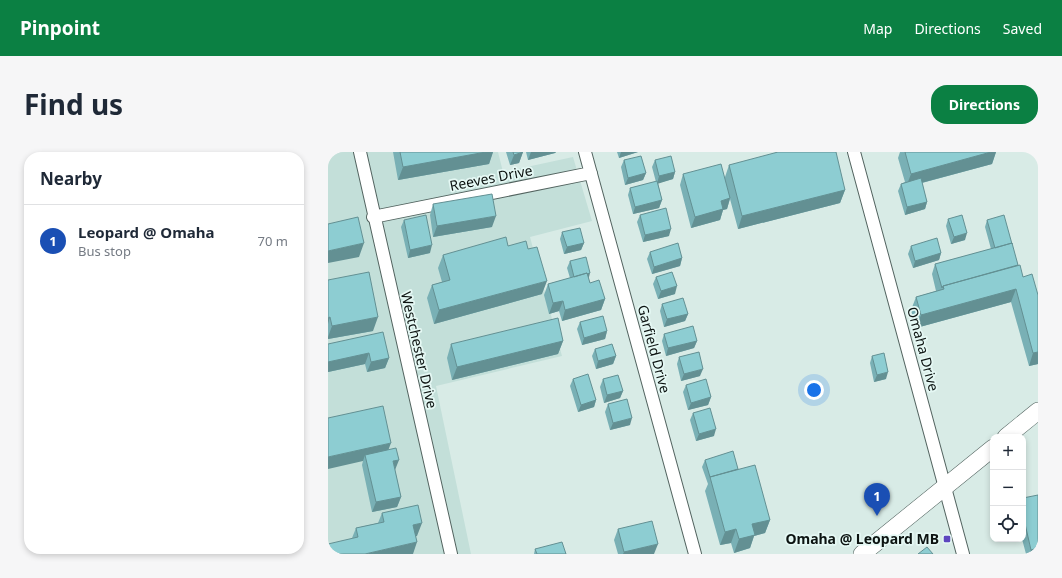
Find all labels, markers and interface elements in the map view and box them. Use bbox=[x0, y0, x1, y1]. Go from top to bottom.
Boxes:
text: Pinpoint bbox=[20, 15, 100, 41]
text: Map bbox=[863, 19, 892, 38]
text: Directions bbox=[914, 19, 981, 38]
text: Saved bbox=[1003, 19, 1042, 38]
text: Find us bbox=[24, 85, 123, 123]
button: Directions bbox=[931, 85, 1038, 124]
street label: Reeves Drive bbox=[448, 160, 534, 195]
text: Nearby bbox=[40, 167, 102, 190]
text: Leopard @ Omaha bbox=[78, 222, 215, 242]
text: 1 bbox=[49, 232, 57, 250]
text: 70 m bbox=[258, 232, 288, 250]
text: Bus stop bbox=[78, 242, 131, 260]
street label: Westchester Drive bbox=[397, 290, 442, 410]
street label: Garfield Drive bbox=[634, 303, 675, 395]
street label: Omaha Drive bbox=[903, 305, 944, 393]
your location bbox=[804, 380, 824, 400]
map controls bbox=[990, 434, 1026, 542]
button: + bbox=[990, 434, 1026, 470]
button: − bbox=[990, 470, 1026, 506]
pin: 1 bbox=[864, 483, 890, 516]
button: locate bbox=[990, 506, 1026, 542]
place label: Omaha @ Leopard MB bbox=[785, 529, 939, 548]
marker: Omaha @ Leopard MB bbox=[942, 534, 952, 544]

